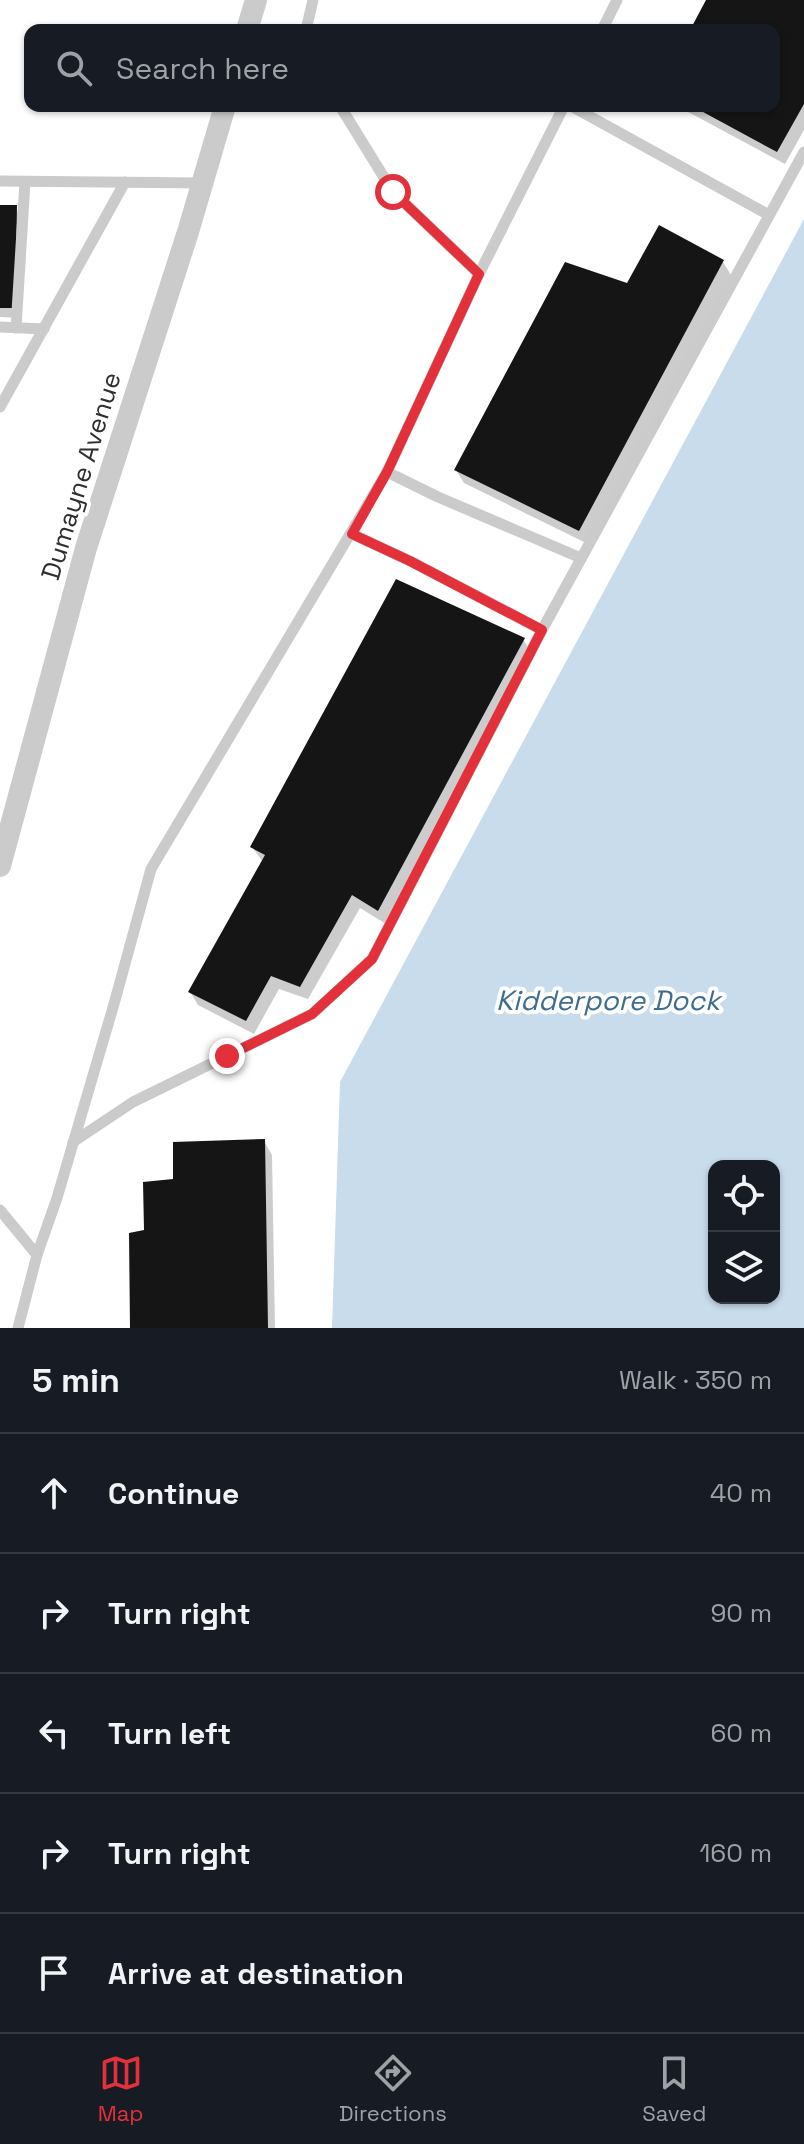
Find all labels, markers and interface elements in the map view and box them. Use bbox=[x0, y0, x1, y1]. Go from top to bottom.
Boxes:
search box bbox=[24, 24, 780, 112]
icon: search bbox=[52, 46, 96, 90]
text: Search here bbox=[116, 49, 289, 88]
route start bbox=[375, 174, 411, 210]
street label: Dumayne Avenue bbox=[33, 368, 129, 584]
water label: Kidderpore Dock bbox=[496, 982, 723, 1018]
route end bbox=[209, 1038, 245, 1074]
map controls bbox=[708, 1160, 780, 1304]
button: locate bbox=[708, 1160, 780, 1232]
button: layers bbox=[708, 1232, 780, 1304]
text: 5 min bbox=[32, 1359, 120, 1402]
text: Walk · 350 m bbox=[619, 1363, 772, 1397]
icon: ahead bbox=[32, 1471, 76, 1515]
text: Continue bbox=[108, 1474, 239, 1513]
text: 40 m bbox=[710, 1476, 772, 1510]
icon: right bbox=[32, 1591, 76, 1635]
text: Turn right bbox=[108, 1594, 251, 1633]
text: 90 m bbox=[710, 1596, 772, 1630]
icon: left bbox=[32, 1711, 76, 1755]
text: Turn left bbox=[108, 1714, 231, 1753]
text: 60 m bbox=[710, 1716, 772, 1750]
icon: right bbox=[32, 1831, 76, 1875]
text: Turn right bbox=[108, 1834, 251, 1873]
text: 160 m bbox=[700, 1836, 772, 1870]
icon: arrive bbox=[32, 1951, 76, 1995]
text: Arrive at destination bbox=[108, 1954, 404, 1993]
tab: Map bbox=[98, 2051, 144, 2127]
tab: Directions bbox=[339, 2051, 447, 2127]
tab: Saved bbox=[642, 2051, 706, 2127]

